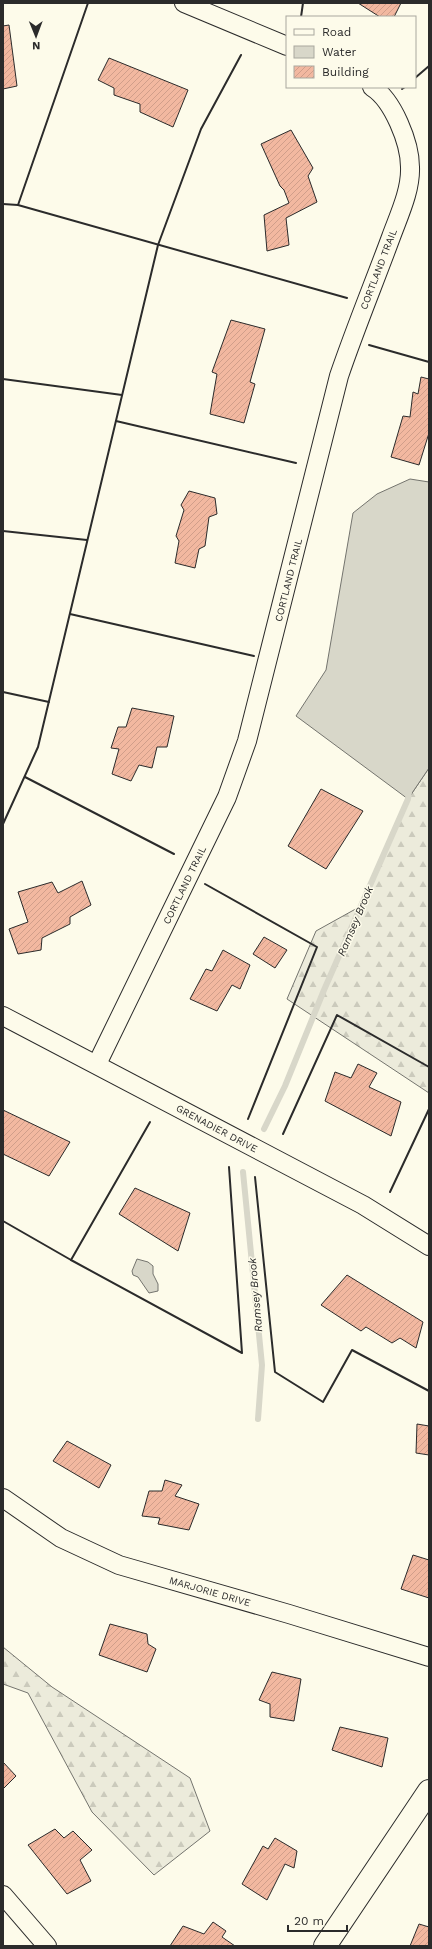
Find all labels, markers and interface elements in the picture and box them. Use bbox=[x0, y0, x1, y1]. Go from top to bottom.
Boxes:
north arrow bbox=[16, 16, 56, 56]
legend bbox=[286, 16, 416, 88]
text: Road bbox=[322, 25, 351, 39]
text: N bbox=[32, 39, 40, 52]
text: Water bbox=[322, 45, 357, 59]
text: Building bbox=[322, 65, 369, 79]
street label: CORTLAND TRAIL bbox=[358, 227, 399, 311]
street label: CORTLAND TRAIL bbox=[273, 537, 304, 623]
street label: CORTLAND TRAIL bbox=[161, 844, 208, 926]
water label: Ramsey Brook bbox=[335, 883, 376, 958]
street label: GRENADIER DRIVE bbox=[174, 1102, 259, 1155]
water label: Ramsey Brook bbox=[246, 1256, 265, 1333]
street label: MARJORIE DRIVE bbox=[168, 1575, 252, 1608]
scale bar bbox=[288, 1907, 347, 1933]
text: 20 m bbox=[294, 1914, 324, 1928]

